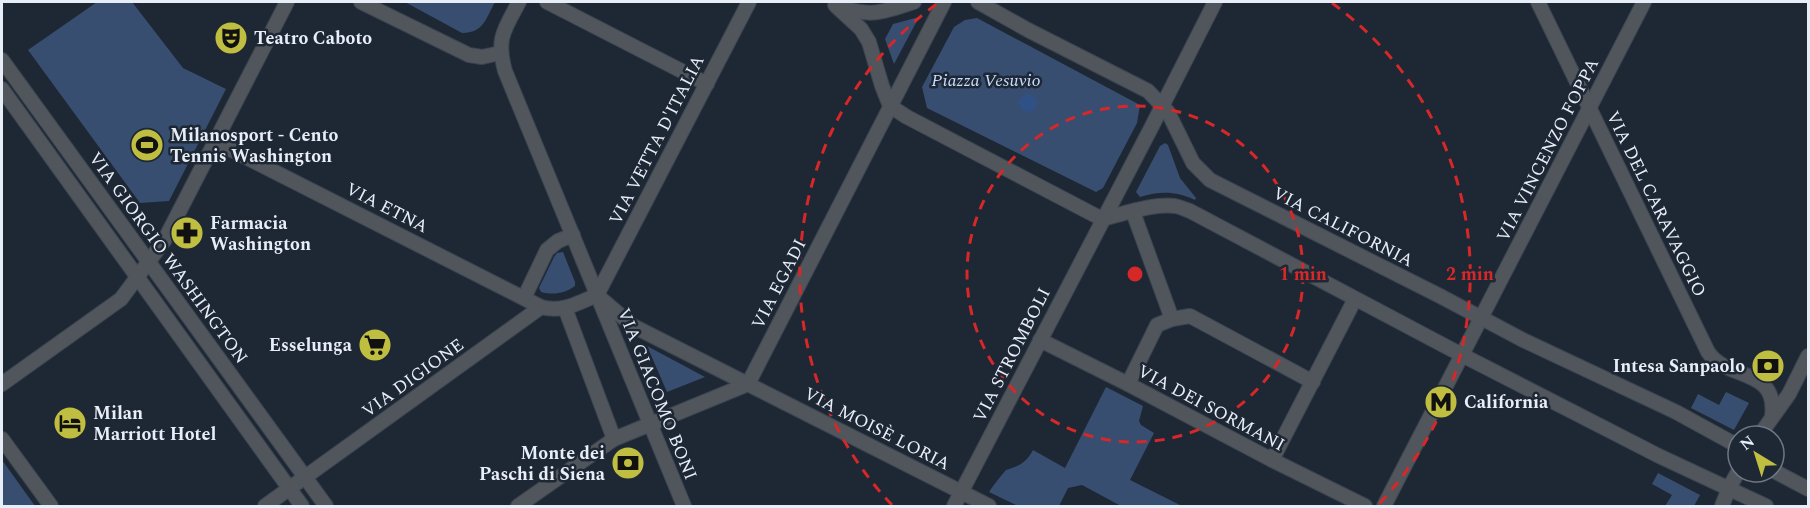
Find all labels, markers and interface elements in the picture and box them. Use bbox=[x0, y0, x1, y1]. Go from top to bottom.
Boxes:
theatre icon: Teatro Caboto bbox=[213, 20, 249, 56]
place label: Teatro Caboto bbox=[254, 25, 372, 52]
street label: VIA VETTA D'ITALIA bbox=[602, 50, 712, 230]
street label: VIA VINCENZO FOPPA bbox=[1490, 53, 1606, 247]
park label: Piazza Vesuvio bbox=[931, 67, 1041, 94]
street label: VIA DEL CARAVAGGIO bbox=[1599, 106, 1713, 302]
place label: Milanosport - Cento Tennis Washington bbox=[170, 122, 339, 170]
sports icon: Milanosport - Cento Tennis Washington bbox=[129, 127, 165, 163]
street label: VIA GIORGIO WASHINGTON bbox=[82, 146, 254, 370]
street label: VIA ETNA bbox=[341, 176, 433, 240]
street label: VIA CALIFORNIA bbox=[1268, 180, 1418, 274]
place label: Farmacia Washington bbox=[210, 210, 311, 258]
pharmacy icon: Farmacia Washington bbox=[169, 215, 205, 251]
street label: VIA EGADI bbox=[745, 234, 813, 334]
text: 1 min bbox=[1279, 261, 1327, 288]
text: 2 min bbox=[1446, 261, 1494, 288]
centre of rings bbox=[1125, 264, 1145, 284]
street label: VIA STROMBOLI bbox=[966, 283, 1058, 427]
street label: VIA GIACOMO BONI bbox=[610, 304, 704, 484]
supermarket icon: Esselunga bbox=[357, 327, 393, 363]
place label: Esselunga bbox=[269, 332, 353, 359]
street label: VIA DIGIONE bbox=[356, 332, 470, 424]
bank icon: Intesa Sanpaolo bbox=[1750, 348, 1786, 384]
place label: Intesa Sanpaolo bbox=[1613, 353, 1745, 380]
street label: VIA DEI SORMANI bbox=[1132, 358, 1290, 458]
street label: VIA MOISÈ LORIA bbox=[799, 380, 955, 478]
metro station icon: California bbox=[1423, 384, 1459, 420]
place label: California bbox=[1464, 389, 1549, 416]
place label: Milan Marriott Hotel bbox=[93, 400, 216, 448]
hotel icon: Milan Marriott Hotel bbox=[52, 405, 88, 441]
north arrow bbox=[1726, 424, 1786, 484]
text: N bbox=[1735, 429, 1760, 456]
place label: Monte dei Paschi di Siena bbox=[479, 440, 606, 488]
bank icon: Monte dei Paschi di Siena bbox=[610, 445, 646, 481]

